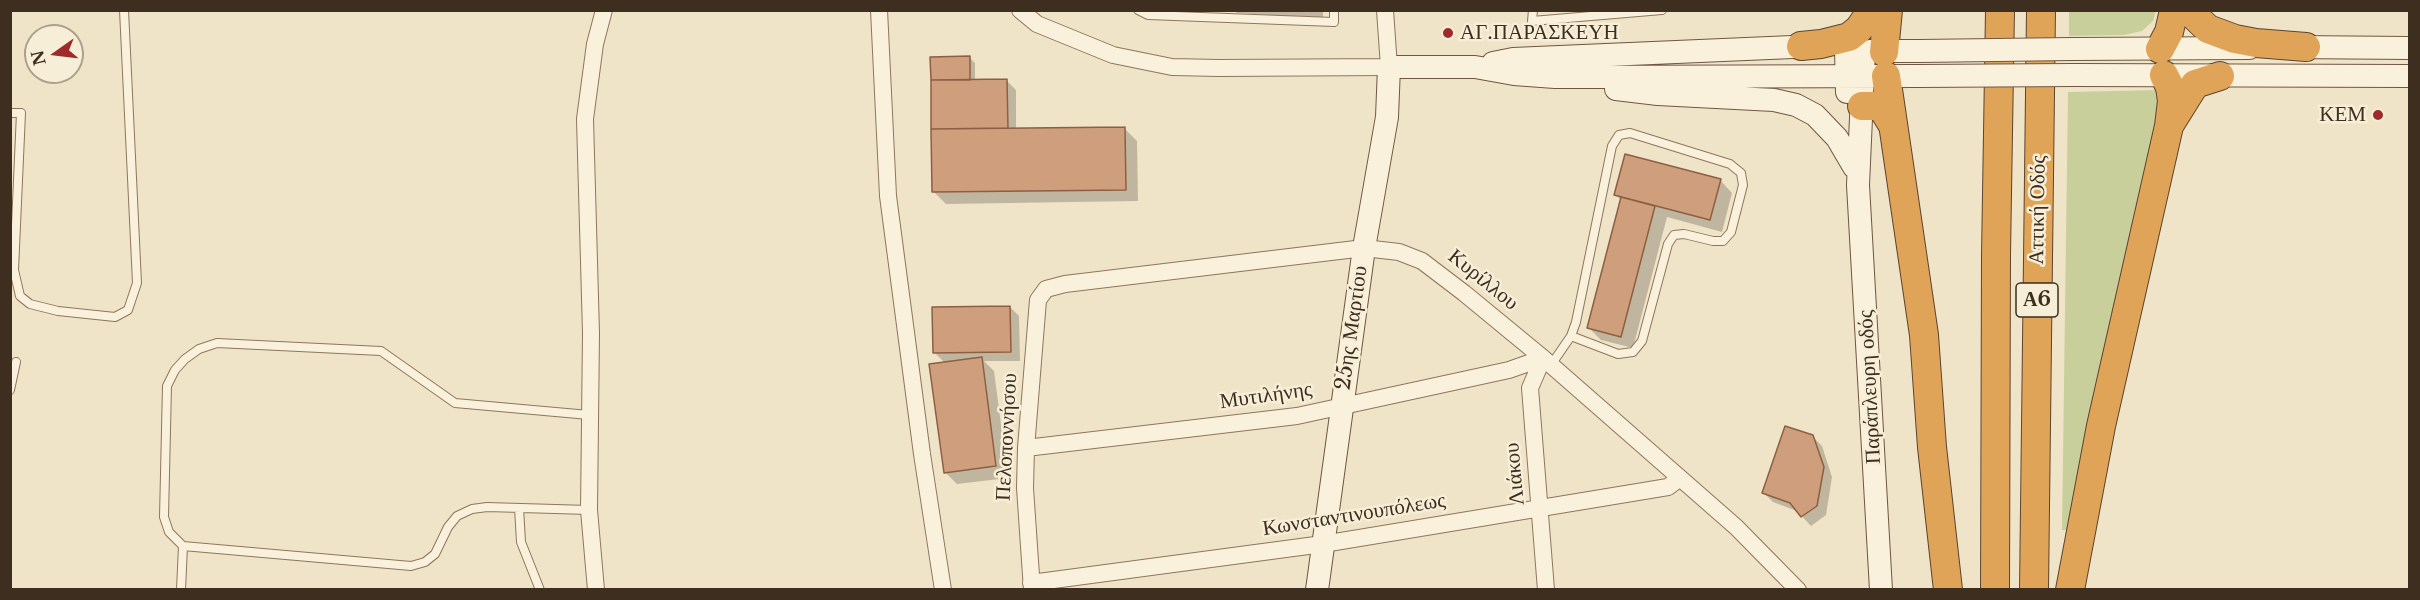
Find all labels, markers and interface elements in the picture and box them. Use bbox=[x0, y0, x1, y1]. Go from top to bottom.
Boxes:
place label: ΑΓ.ΠΑΡΑΣΚΕΥΗ bbox=[1460, 20, 1619, 46]
north arrow bbox=[24, 24, 84, 84]
marker: ΑΓ.ΠΑΡΑΣΚΕΥΗ bbox=[1441, 26, 1455, 40]
text: N bbox=[27, 48, 50, 68]
place label: ΚΕΜ bbox=[2319, 102, 2366, 128]
marker: ΚΕΜ bbox=[2371, 108, 2385, 122]
street label: Αττική Οδός bbox=[2024, 155, 2052, 265]
street label: Κυρίλλου bbox=[1443, 244, 1523, 316]
street label: 25ης Μαρτίου bbox=[1331, 264, 1373, 392]
road number: Α6 bbox=[2016, 283, 2058, 317]
street label: Παράπλευρη οδός bbox=[1853, 309, 1887, 465]
street label: Πελοποννήσου bbox=[991, 372, 1023, 502]
street label: Μυτιλήνης bbox=[1218, 377, 1314, 415]
street label: Λιάκου bbox=[1500, 442, 1530, 506]
street label: Κωνσταντινουπόλεως bbox=[1261, 488, 1447, 542]

